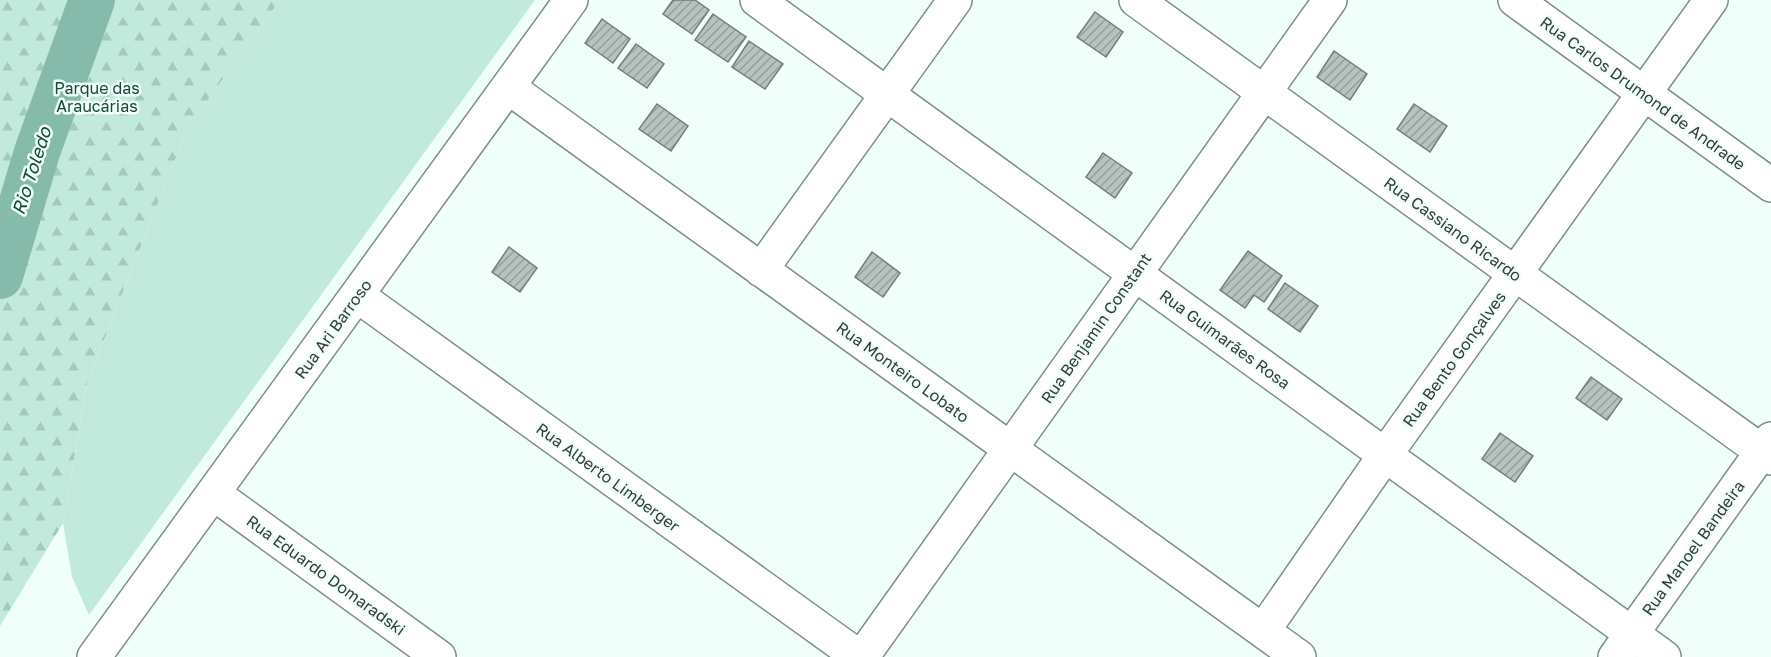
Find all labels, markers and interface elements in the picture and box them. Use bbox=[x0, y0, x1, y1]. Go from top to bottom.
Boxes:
street label: Rua Carlos Drumond de Andrade bbox=[1536, 12, 1750, 174]
park label: Parque das Araucárias bbox=[54, 78, 140, 116]
water label: Rio Toledo bbox=[7, 123, 56, 217]
street label: Rua Cassiano Ricardo bbox=[1380, 172, 1526, 286]
street label: Rua Benjamin Constant bbox=[1036, 249, 1156, 407]
street label: Rua Ari Barroso bbox=[290, 275, 376, 383]
street label: Rua Guimarães Rosa bbox=[1156, 285, 1294, 393]
street label: Rua Bento Gonçalves bbox=[1398, 287, 1510, 431]
street label: Rua Monteiro Lobato bbox=[833, 317, 973, 427]
street label: Rua Alberto Limberger bbox=[532, 418, 684, 536]
street label: Rua Manoel Bandeira bbox=[1637, 477, 1749, 619]
street label: Rua Eduardo Domaradski bbox=[243, 511, 409, 639]

